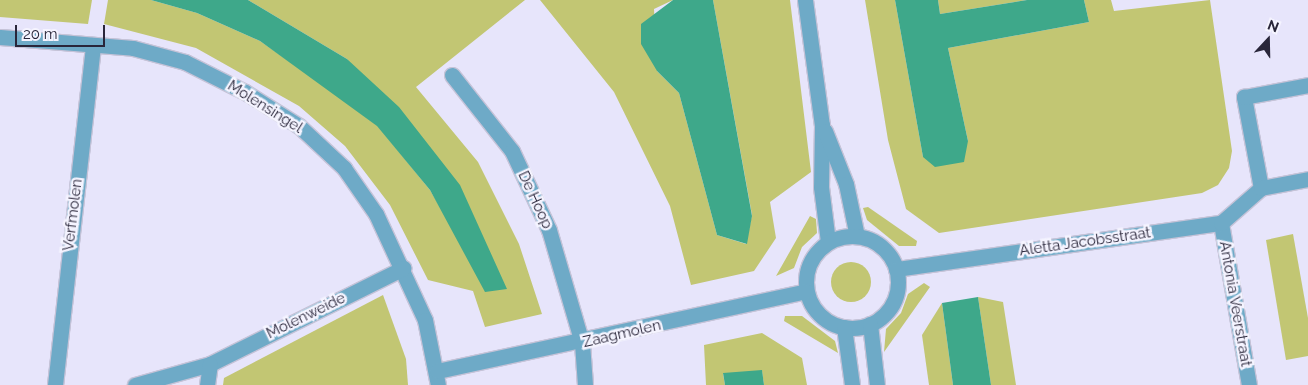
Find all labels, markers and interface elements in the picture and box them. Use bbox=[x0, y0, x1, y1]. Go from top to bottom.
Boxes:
scale bar bbox=[18, 15, 108, 47]
north arrow bbox=[1243, 15, 1293, 65]
text: N bbox=[1266, 17, 1281, 35]
text: 20 m bbox=[23, 25, 58, 43]
street label: Molensingel bbox=[224, 77, 306, 137]
street label: De Hoop bbox=[514, 168, 556, 232]
street label: Verfmolen bbox=[60, 178, 86, 252]
street label: Aletta Jacobsstraat bbox=[1018, 224, 1152, 260]
street label: Antonia Veerstraat bbox=[1215, 240, 1255, 368]
street label: Molenweide bbox=[264, 289, 348, 343]
street label: Zaagmolen bbox=[581, 316, 663, 352]

